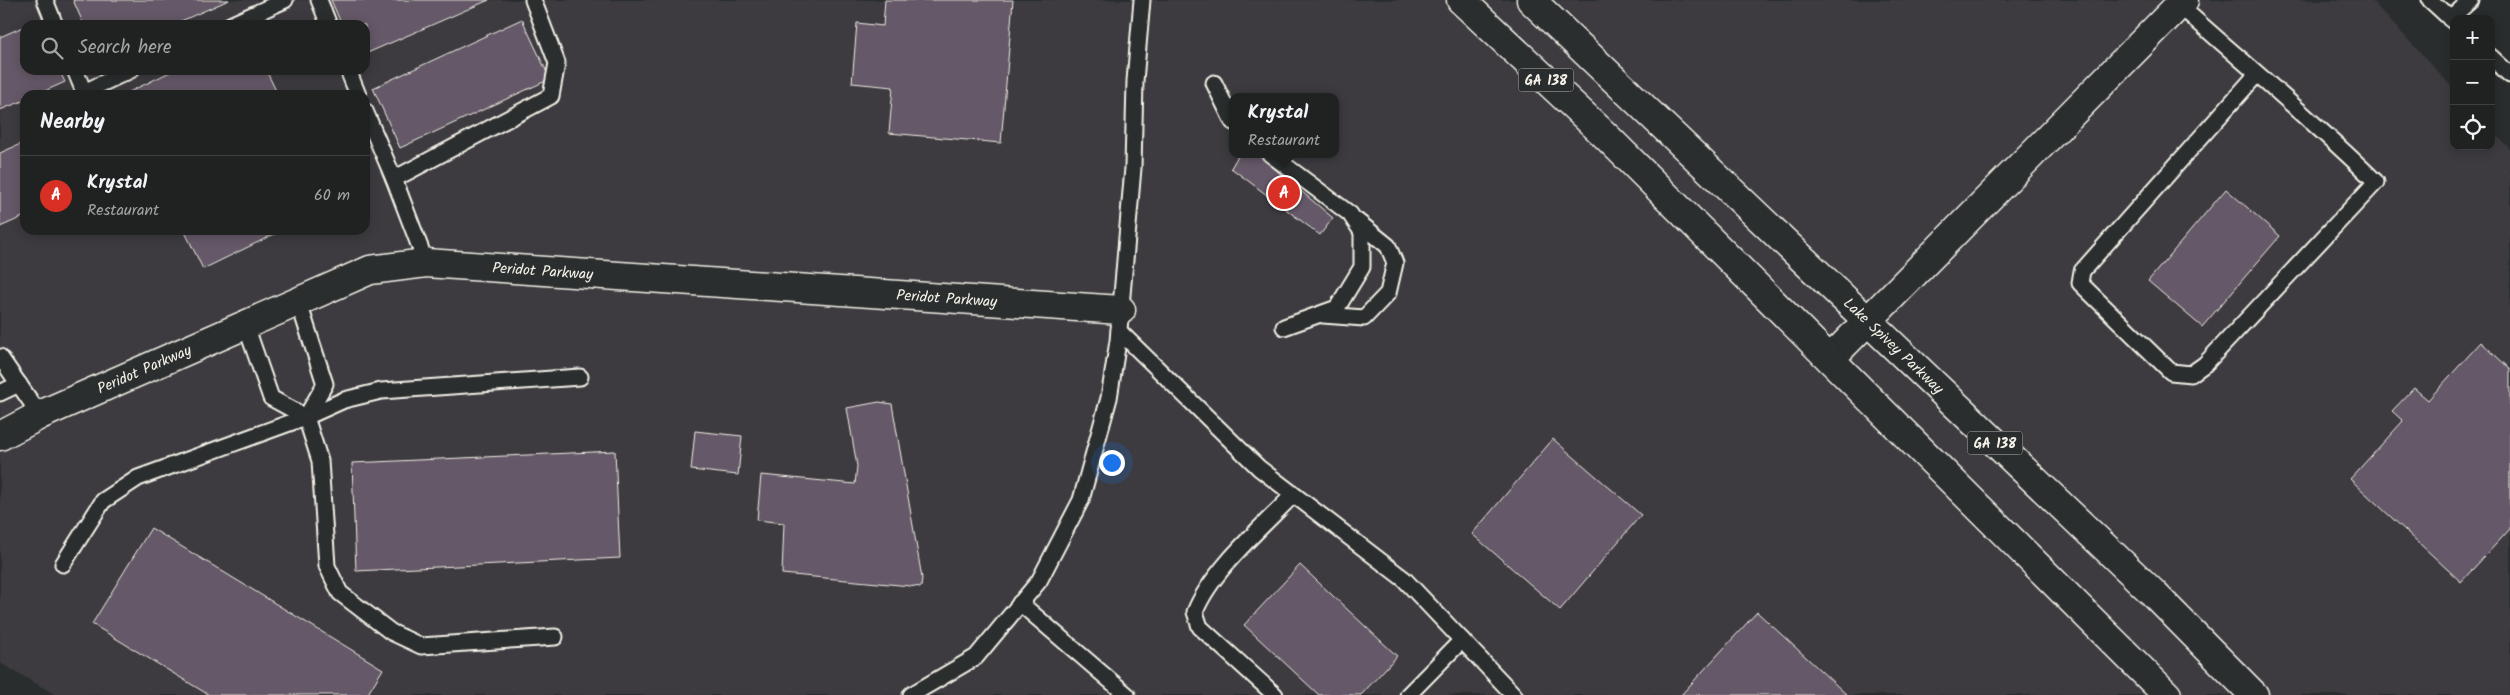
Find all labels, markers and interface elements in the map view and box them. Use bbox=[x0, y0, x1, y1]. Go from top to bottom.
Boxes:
map controls bbox=[2450, 15, 2495, 150]
button: + bbox=[2450, 15, 2495, 60]
search box bbox=[20, 20, 370, 75]
text: Search here bbox=[78, 33, 172, 63]
icon: search bbox=[38, 34, 66, 62]
button: − bbox=[2450, 60, 2495, 105]
road number: GA 138 bbox=[1518, 68, 1574, 92]
popup bbox=[1229, 93, 1339, 158]
text: Krystal bbox=[1248, 98, 1308, 128]
button: locate bbox=[2450, 105, 2495, 150]
text: Nearby bbox=[40, 106, 105, 139]
text: Restaurant bbox=[1248, 128, 1320, 153]
text: Krystal bbox=[87, 168, 147, 198]
pin: A bbox=[1268, 174, 1300, 212]
text: A bbox=[51, 183, 61, 208]
text: 60 m bbox=[314, 183, 350, 208]
text: Restaurant bbox=[87, 198, 159, 223]
street label: Peridot Parkway bbox=[491, 257, 595, 287]
street label: Peridot Parkway bbox=[895, 284, 999, 315]
street label: Lake Spivey Parkway bbox=[1837, 292, 1949, 401]
street label: Peridot Parkway bbox=[94, 338, 197, 401]
road number: GA 138 bbox=[1968, 432, 2022, 454]
your location bbox=[1099, 450, 1125, 476]

